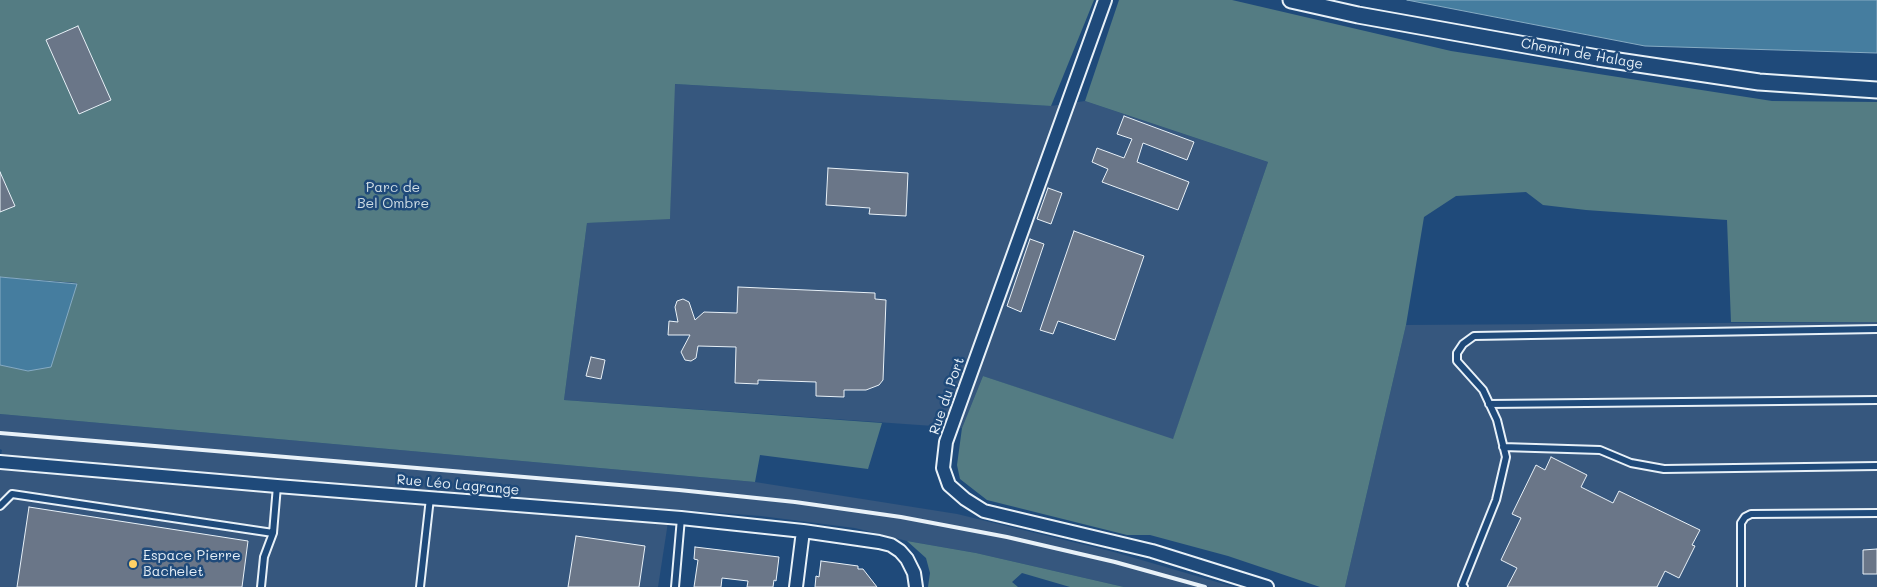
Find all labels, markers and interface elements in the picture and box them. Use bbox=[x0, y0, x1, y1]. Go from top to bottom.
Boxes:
street label: Chemin de Halage bbox=[1519, 35, 1645, 73]
park label: Parc de Bel Ombre bbox=[357, 180, 429, 212]
street label: Rue du Port bbox=[926, 355, 968, 437]
street label: Rue Léo Lagrange bbox=[396, 471, 520, 499]
place label: Espace Pierre Bachelet bbox=[143, 548, 241, 580]
marker: Espace Pierre Bachelet bbox=[127, 558, 139, 570]

